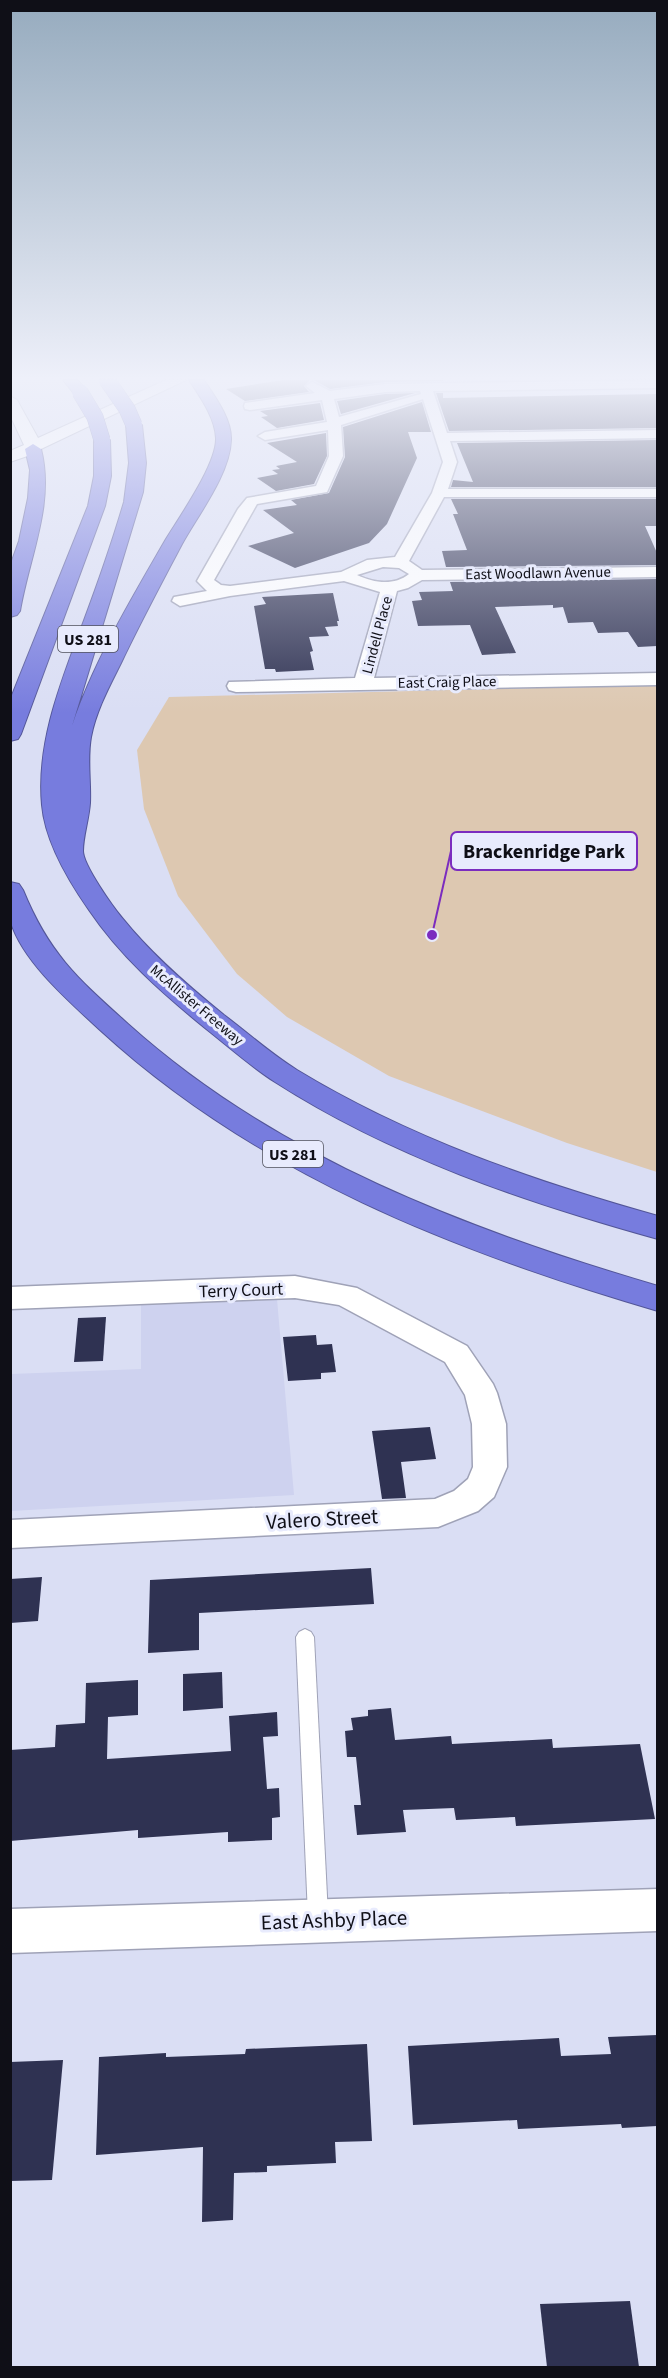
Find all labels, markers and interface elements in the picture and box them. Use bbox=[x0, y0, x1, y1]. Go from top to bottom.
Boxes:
street label: East Woodlawn Avenue bbox=[465, 562, 611, 585]
street label: Lindell Place bbox=[357, 594, 398, 676]
road number: US 281 bbox=[58, 626, 118, 652]
street label: East Craig Place bbox=[398, 671, 496, 694]
callout: Brackenridge Park bbox=[451, 832, 637, 870]
text: Brackenridge Park bbox=[463, 838, 625, 866]
street label: McAllister Freeway bbox=[145, 960, 248, 1051]
road number: US 281 bbox=[263, 1141, 323, 1167]
street label: Terry Court bbox=[198, 1277, 284, 1304]
street label: Valero Street bbox=[265, 1501, 379, 1537]
street label: East Ashby Place bbox=[260, 1902, 408, 1938]

